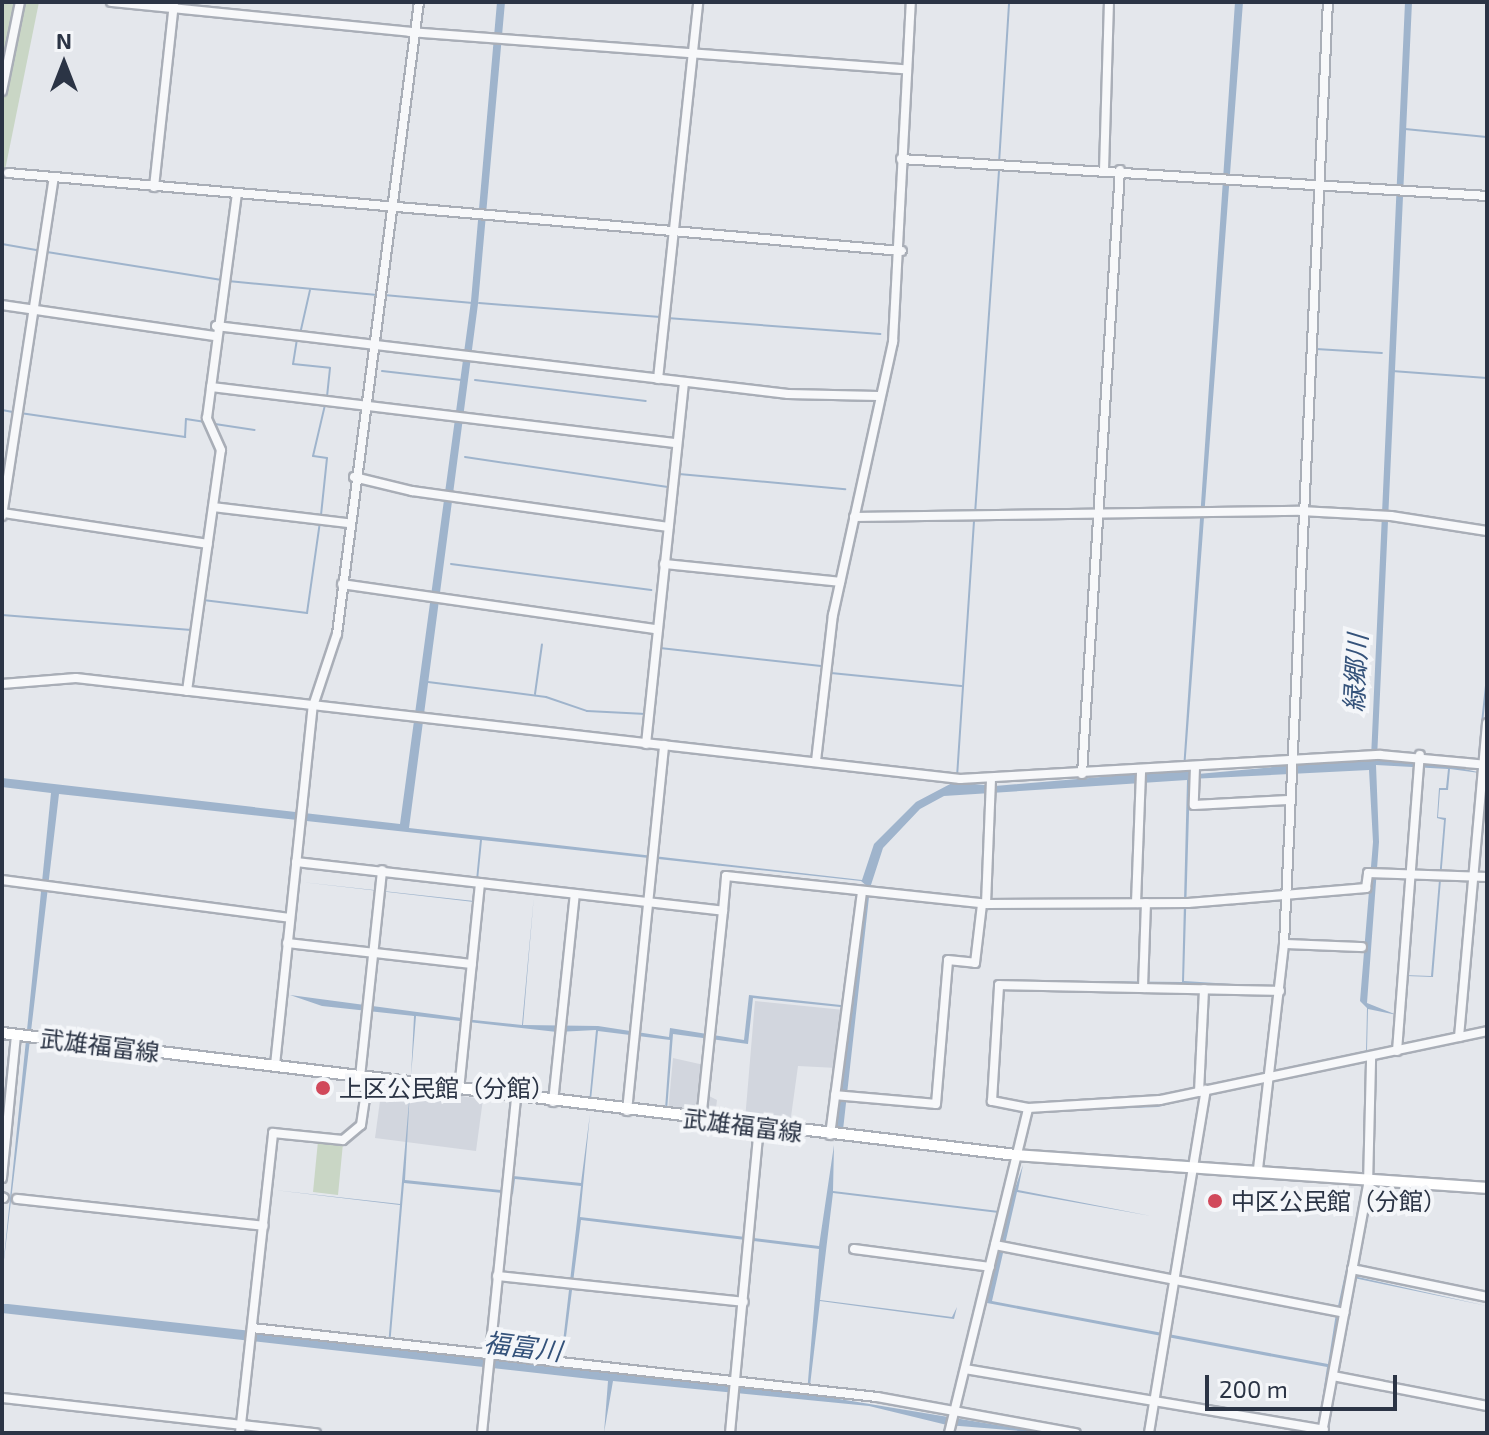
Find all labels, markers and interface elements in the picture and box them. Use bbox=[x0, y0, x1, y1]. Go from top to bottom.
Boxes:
north arrow bbox=[24, 24, 104, 104]
text: N bbox=[56, 27, 72, 53]
water label: 緑郷川 bbox=[1337, 633, 1373, 713]
street label: 武雄福富線 bbox=[39, 1023, 161, 1067]
place label: 上区公民館（分館） bbox=[339, 1074, 555, 1102]
marker: 上区公民館（分館） bbox=[314, 1079, 332, 1097]
street label: 武雄福富線 bbox=[682, 1103, 804, 1147]
place label: 中区公民館（分館） bbox=[1231, 1187, 1447, 1215]
marker: 中区公民館（分館） bbox=[1206, 1192, 1224, 1210]
water label: 福富川 bbox=[482, 1326, 564, 1366]
scale bar bbox=[1209, 1359, 1401, 1409]
text: 200 m bbox=[1219, 1374, 1288, 1403]

